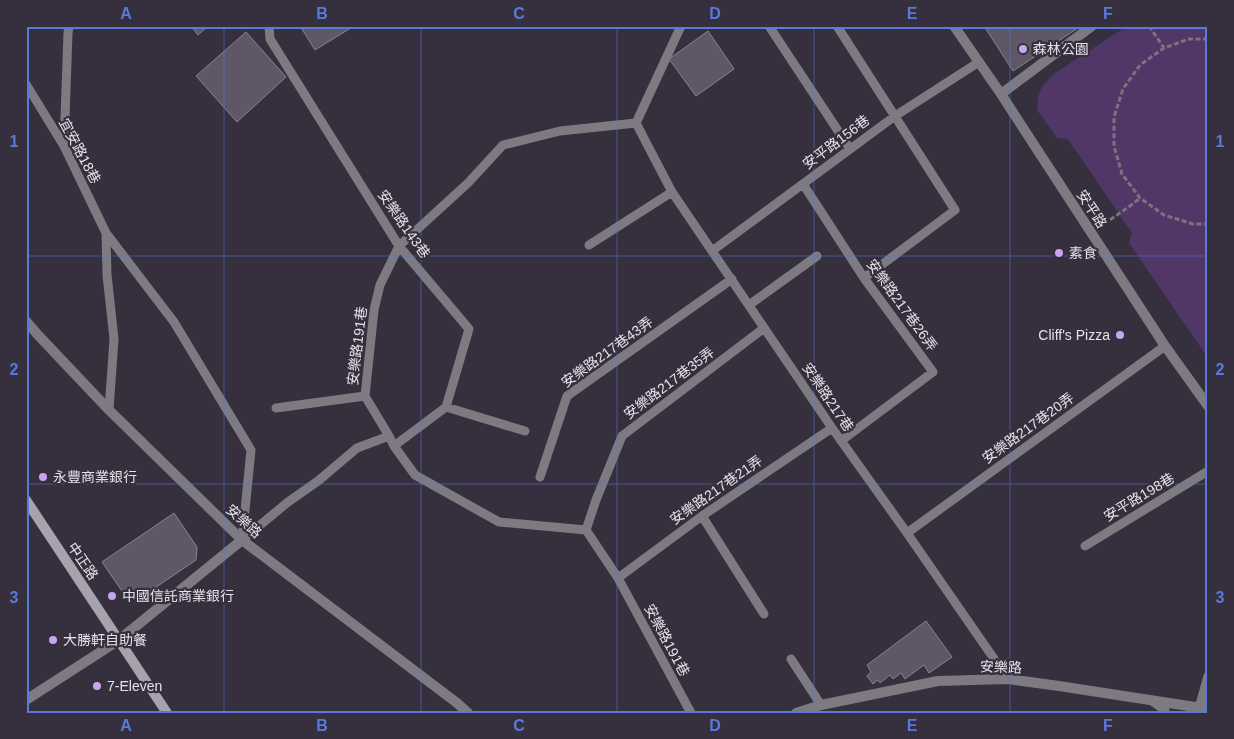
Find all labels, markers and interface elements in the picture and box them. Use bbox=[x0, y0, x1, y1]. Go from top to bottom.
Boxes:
text: A bbox=[120, 5, 132, 22]
text: B bbox=[316, 5, 328, 22]
text: C bbox=[513, 5, 525, 22]
text: D bbox=[709, 5, 721, 22]
text: E bbox=[907, 5, 918, 22]
text: F bbox=[1103, 5, 1113, 22]
place label: 森林公園 bbox=[1033, 41, 1089, 57]
marker: 森林公園 bbox=[1017, 43, 1029, 55]
street label: 安平路156巷 bbox=[799, 112, 873, 172]
street label: 宜安路18巷 bbox=[56, 116, 104, 186]
text: 1 bbox=[10, 133, 19, 150]
text: 1 bbox=[1216, 133, 1225, 150]
street label: 安樂路143巷 bbox=[375, 187, 433, 261]
street label: 安平路 bbox=[1074, 187, 1110, 231]
place label: 素食 bbox=[1069, 245, 1097, 261]
marker: 素食 bbox=[1053, 247, 1065, 259]
street label: 安樂路217巷26弄 bbox=[864, 256, 940, 354]
street label: 安樂路191巷 bbox=[344, 306, 370, 386]
street label: 安樂路217巷43弄 bbox=[558, 314, 656, 390]
place label: Cliff's Pizza bbox=[1038, 327, 1110, 343]
marker: Cliff's Pizza bbox=[1114, 329, 1126, 341]
street label: 安樂路217巷35弄 bbox=[621, 344, 717, 422]
street label: 安樂路217巷 bbox=[799, 360, 857, 434]
text: 2 bbox=[10, 361, 19, 378]
text: 2 bbox=[1216, 361, 1225, 378]
street label: 安樂路217巷20弄 bbox=[979, 390, 1077, 466]
street label: 安樂路217巷21弄 bbox=[667, 452, 765, 528]
place label: 永豐商業銀行 bbox=[53, 469, 137, 485]
street label: 安平路198巷 bbox=[1101, 470, 1177, 524]
marker: 永豐商業銀行 bbox=[37, 471, 49, 483]
street label: 安樂路 bbox=[223, 501, 265, 541]
street label: 中正路 bbox=[65, 539, 101, 583]
place label: 中國信託商業銀行 bbox=[122, 588, 234, 604]
text: 3 bbox=[10, 589, 19, 606]
text: 3 bbox=[1216, 589, 1225, 606]
marker: 中國信託商業銀行 bbox=[106, 590, 118, 602]
street label: 安樂路191巷 bbox=[641, 601, 693, 679]
place label: 大勝軒自助餐 bbox=[63, 632, 147, 648]
marker: 大勝軒自助餐 bbox=[47, 634, 59, 646]
street label: 安樂路 bbox=[980, 658, 1022, 676]
place label: 7-Eleven bbox=[107, 678, 162, 694]
marker: 7-Eleven bbox=[91, 680, 103, 692]
text: A bbox=[120, 717, 132, 734]
text: B bbox=[316, 717, 328, 734]
text: C bbox=[513, 717, 525, 734]
text: D bbox=[709, 717, 721, 734]
text: E bbox=[907, 717, 918, 734]
text: F bbox=[1103, 717, 1113, 734]

